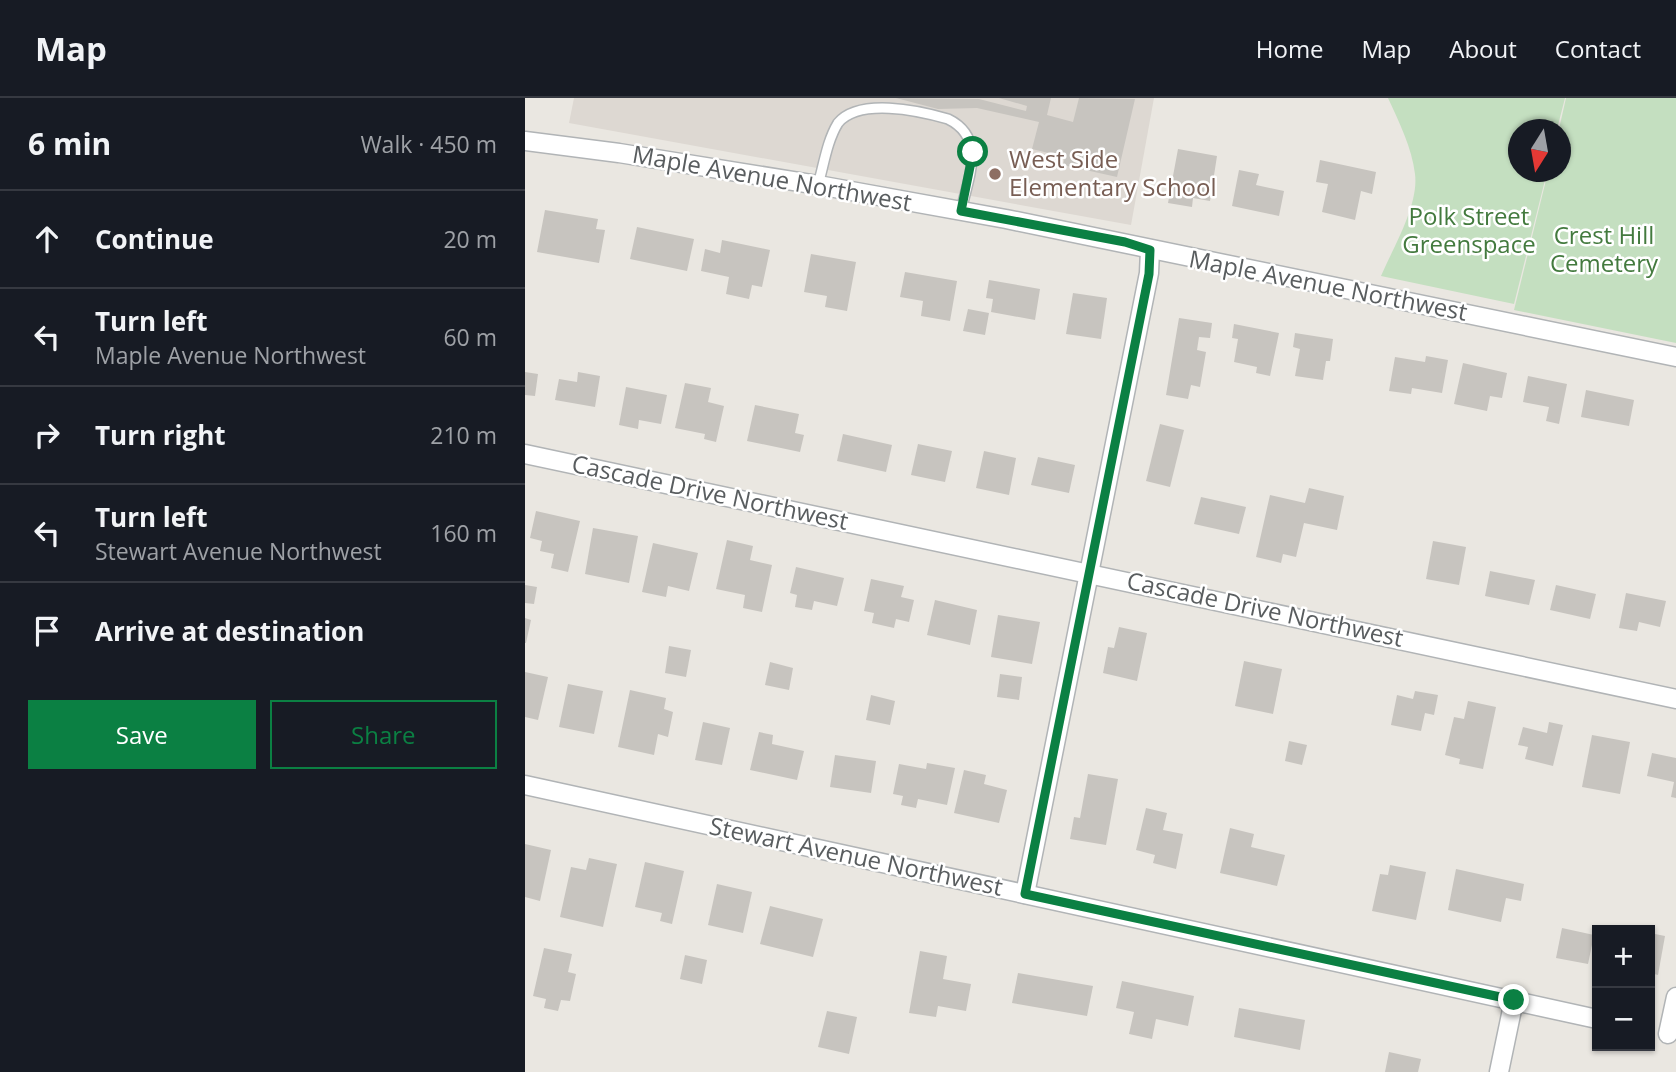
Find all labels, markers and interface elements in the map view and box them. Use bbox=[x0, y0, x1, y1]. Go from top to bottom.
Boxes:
text: Map bbox=[35, 26, 107, 71]
text: Home bbox=[1256, 32, 1324, 65]
text: Map bbox=[1362, 32, 1411, 65]
text: About bbox=[1449, 32, 1517, 65]
text: Contact bbox=[1555, 32, 1641, 65]
north arrow bbox=[1508, 119, 1571, 182]
text: 6 min bbox=[28, 123, 111, 164]
text: Walk · 450 m bbox=[360, 128, 497, 160]
route start bbox=[957, 136, 988, 167]
street label: Maple Avenue Northwest bbox=[630, 137, 914, 218]
place label: West Side Elementary School bbox=[1009, 142, 1217, 203]
marker: West Side Elementary School bbox=[987, 166, 1003, 182]
park label: Polk Street Greenspace bbox=[1402, 199, 1536, 260]
park label: Crest Hill Cemetery bbox=[1550, 218, 1659, 279]
icon: ahead bbox=[28, 220, 66, 258]
text: Continue bbox=[95, 221, 214, 257]
text: 20 m bbox=[443, 223, 497, 255]
street label: Maple Avenue Northwest bbox=[1186, 241, 1470, 328]
text: Turn left bbox=[95, 303, 207, 339]
icon: left bbox=[28, 318, 66, 356]
text: 60 m bbox=[443, 321, 497, 353]
text: Maple Avenue Northwest bbox=[95, 339, 366, 371]
icon: right bbox=[28, 416, 66, 454]
text: Turn right bbox=[95, 417, 226, 453]
text: 210 m bbox=[430, 419, 497, 451]
street label: Cascade Drive Northwest bbox=[569, 446, 852, 537]
text: Turn left bbox=[95, 499, 207, 535]
icon: left bbox=[28, 514, 66, 552]
text: 160 m bbox=[430, 517, 497, 549]
text: Stewart Avenue Northwest bbox=[95, 535, 382, 567]
street label: Cascade Drive Northwest bbox=[1124, 563, 1407, 654]
icon: arrive bbox=[28, 612, 66, 650]
text: Arrive at destination bbox=[95, 613, 364, 649]
button: Save bbox=[28, 700, 256, 769]
button: Share bbox=[270, 700, 497, 769]
street label: Stewart Avenue Northwest bbox=[707, 808, 1006, 903]
map controls bbox=[1592, 925, 1655, 1051]
button: + bbox=[1592, 925, 1655, 988]
route end bbox=[1498, 984, 1529, 1015]
button: − bbox=[1592, 988, 1655, 1051]

